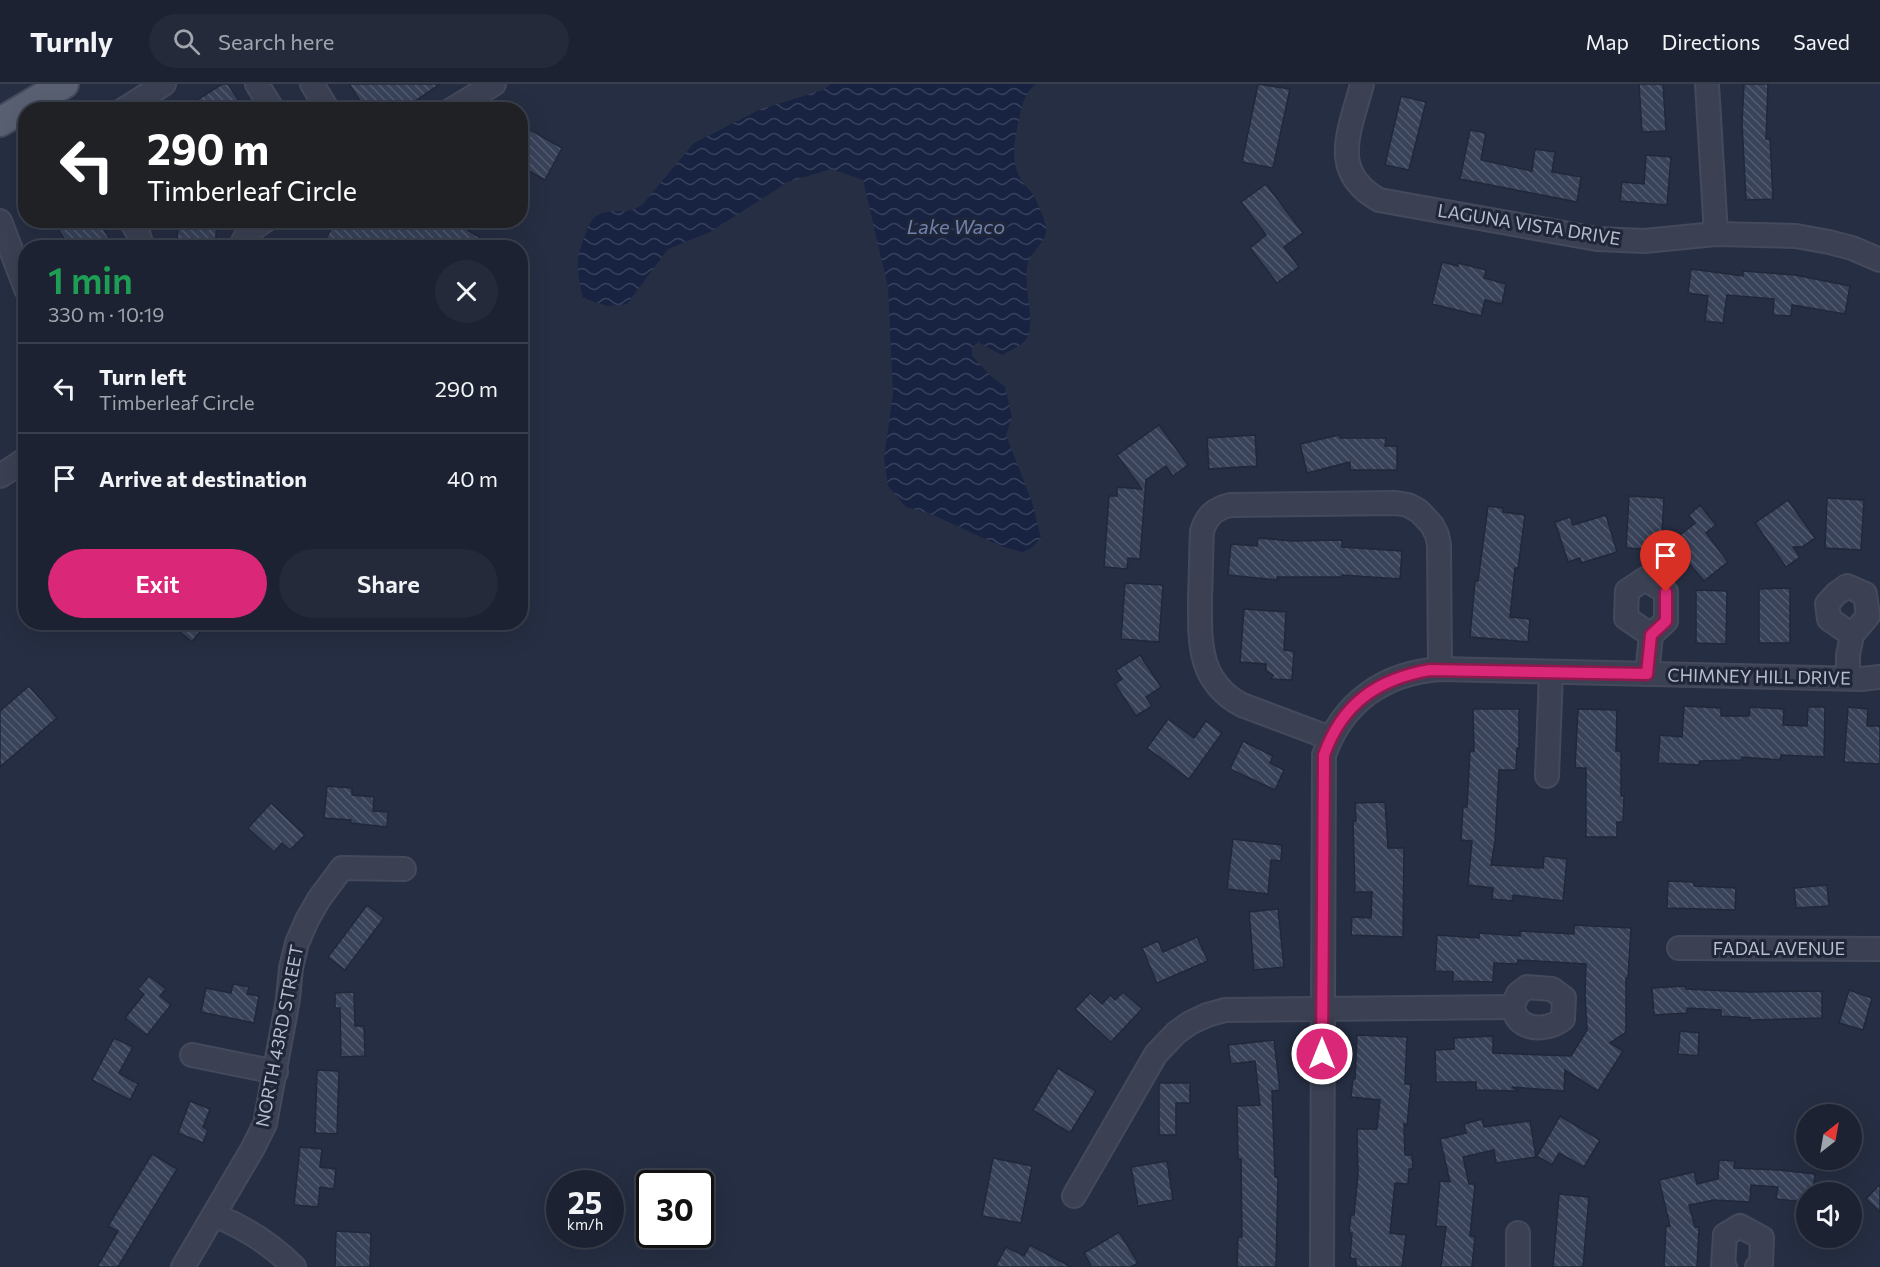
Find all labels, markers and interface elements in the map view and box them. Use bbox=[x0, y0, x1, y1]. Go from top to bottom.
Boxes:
search box bbox=[149, 14, 569, 68]
text: Turnly bbox=[30, 24, 113, 58]
icon: search bbox=[170, 25, 203, 58]
text: Search here bbox=[218, 28, 334, 55]
text: Map bbox=[1586, 29, 1629, 54]
text: Directions bbox=[1662, 29, 1760, 54]
text: Saved bbox=[1793, 29, 1850, 54]
text: 290 m bbox=[147, 122, 269, 174]
icon: left bbox=[48, 126, 126, 204]
text: Timberleaf Circle bbox=[147, 174, 357, 207]
street label: LAGUNA VISTA DRIVE bbox=[1436, 199, 1622, 249]
water label: Lake Waco bbox=[907, 214, 1005, 238]
text: 1 min bbox=[48, 257, 133, 301]
button: close bbox=[435, 260, 498, 323]
text: 330 m · 10:19 bbox=[48, 302, 165, 326]
text: Turn left bbox=[99, 363, 186, 390]
icon: left bbox=[48, 372, 81, 405]
text: 290 m bbox=[435, 375, 498, 402]
text: Timberleaf Circle bbox=[99, 390, 255, 414]
icon: arrive bbox=[48, 462, 81, 495]
text: Arrive at destination bbox=[99, 465, 307, 492]
text: 40 m bbox=[447, 465, 498, 492]
pin bbox=[1640, 530, 1691, 592]
icon: arrive bbox=[1649, 539, 1682, 572]
button: Exit bbox=[48, 549, 267, 618]
button: Share bbox=[279, 549, 498, 618]
street label: CHIMNEY HILL DRIVE bbox=[1667, 663, 1851, 689]
street label: FADAL AVENUE bbox=[1713, 937, 1845, 959]
street label: NORTH 43RD STREET bbox=[251, 943, 307, 1129]
position arrow bbox=[1290, 1022, 1354, 1086]
north arrow bbox=[1796, 1104, 1862, 1170]
map controls bbox=[1796, 1104, 1862, 1248]
speed limit sign: 30 bbox=[636, 1170, 714, 1248]
button: sound bbox=[1796, 1182, 1862, 1248]
text: 25 bbox=[568, 1183, 602, 1220]
text: km/h bbox=[567, 1215, 603, 1233]

